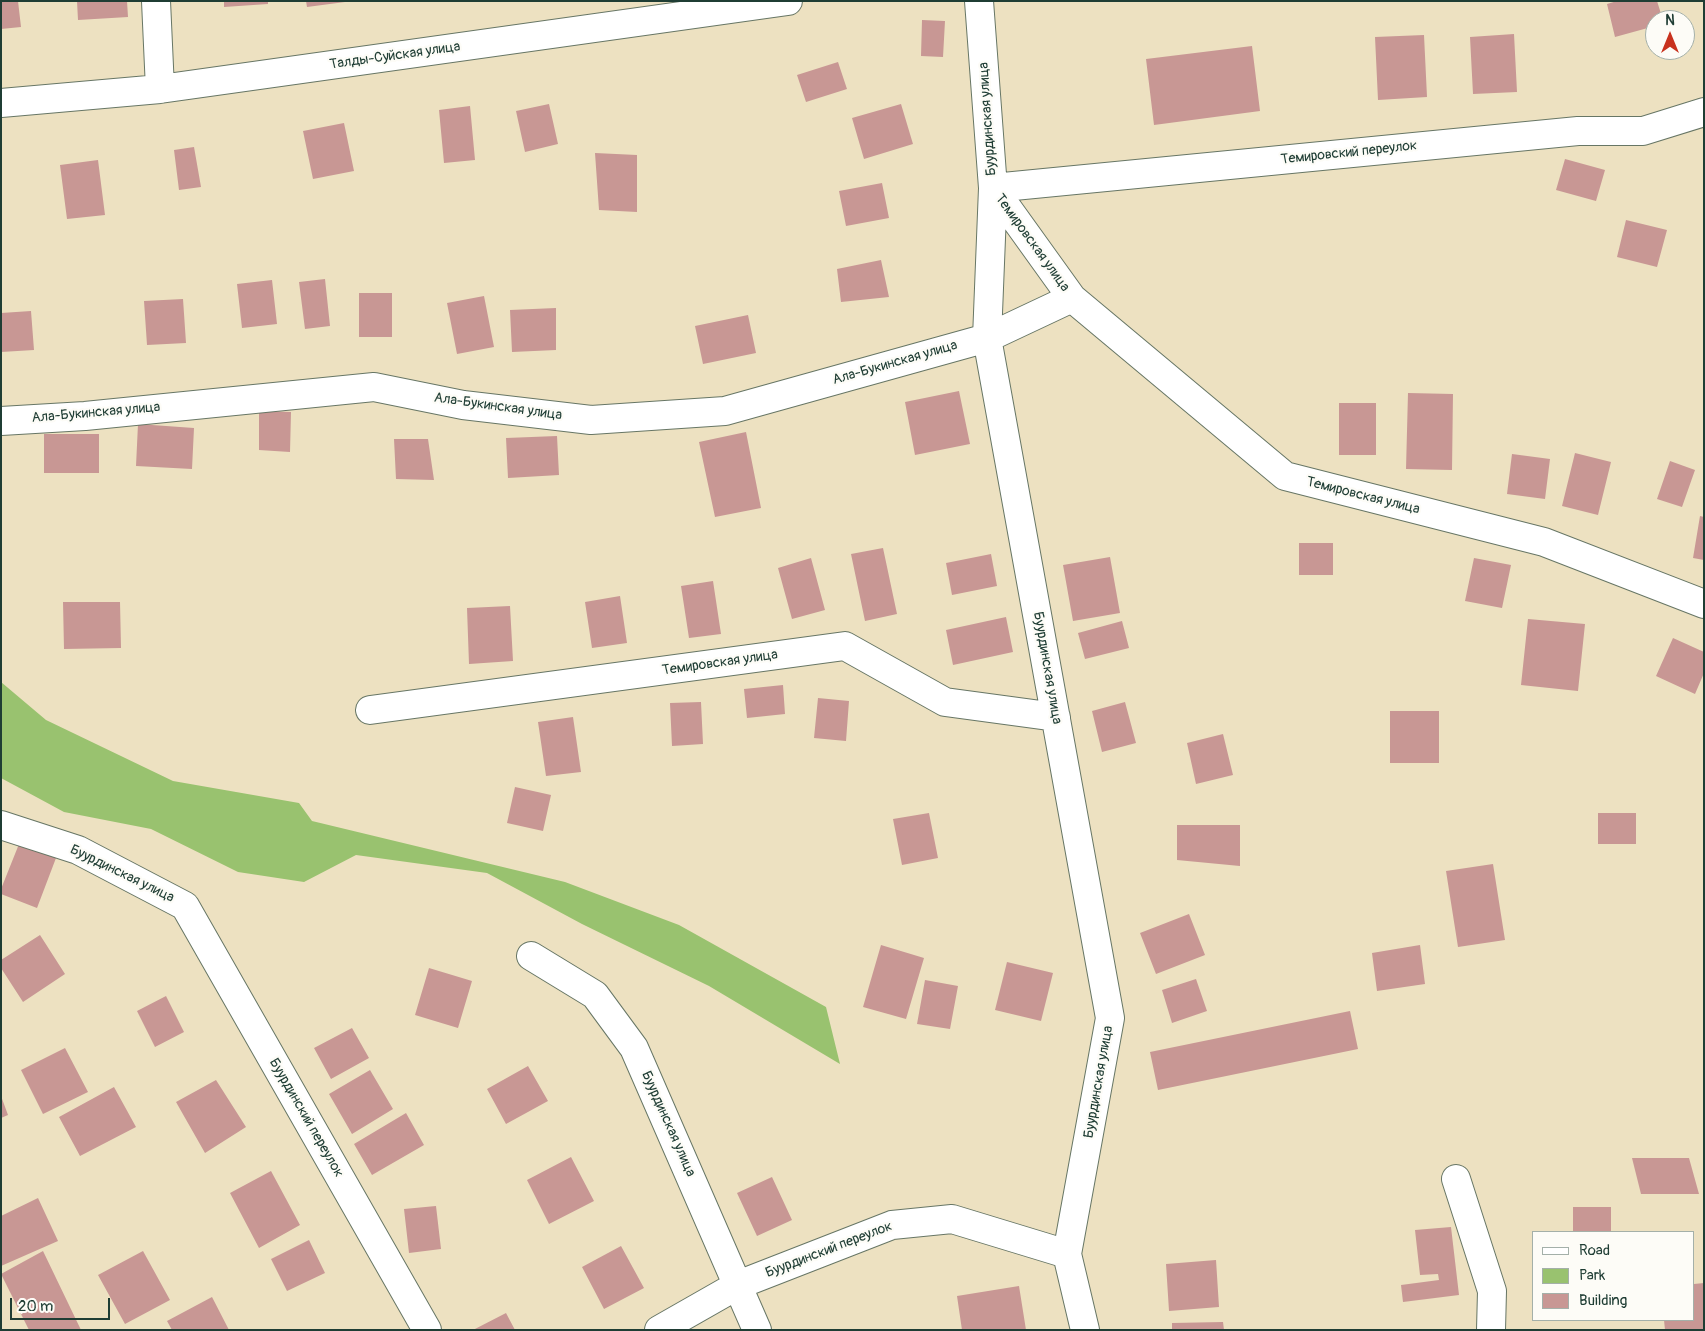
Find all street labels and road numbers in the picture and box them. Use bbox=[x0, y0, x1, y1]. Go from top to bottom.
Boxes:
street label: Талды-Суйская улица bbox=[329, 39, 461, 73]
street label: Буурдинская улица bbox=[976, 62, 1000, 176]
street label: Темировский переулок bbox=[1280, 137, 1418, 169]
street label: Темировская улица bbox=[991, 191, 1073, 295]
street label: Ала-Букинская улица bbox=[831, 337, 959, 389]
street label: Ала-Букинская улица bbox=[433, 390, 563, 424]
street label: Ала-Букинская улица bbox=[31, 399, 161, 427]
street label: Темировская улица bbox=[1304, 474, 1422, 518]
street label: Буурдинская улица bbox=[1029, 610, 1065, 726]
street label: Темировская улица bbox=[661, 647, 779, 679]
street label: Буурдинская улица bbox=[67, 841, 177, 907]
street label: Буурдинская улица bbox=[1081, 1024, 1117, 1140]
street label: Буурдинский переулок bbox=[265, 1056, 347, 1180]
street label: Буурдинская улица bbox=[637, 1069, 699, 1179]
street label: Буурдинский переулок bbox=[763, 1218, 895, 1282]

